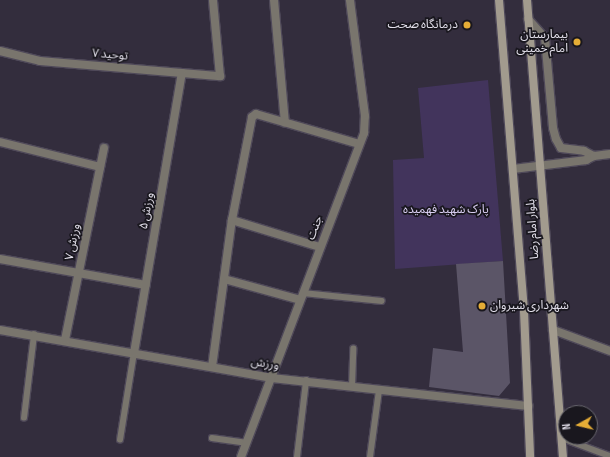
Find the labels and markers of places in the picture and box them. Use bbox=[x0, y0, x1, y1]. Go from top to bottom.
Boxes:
place label: درمانگاه صحت bbox=[387, 18, 458, 32]
marker: درمانگاه صحت bbox=[461, 19, 473, 31]
place label: بیمارستان امام خمینی bbox=[516, 28, 568, 56]
marker: بیمارستان امام خمینی bbox=[571, 36, 583, 48]
place label: شهرداری شیروان bbox=[490, 299, 569, 313]
marker: شهرداری شیروان bbox=[477, 301, 487, 311]

